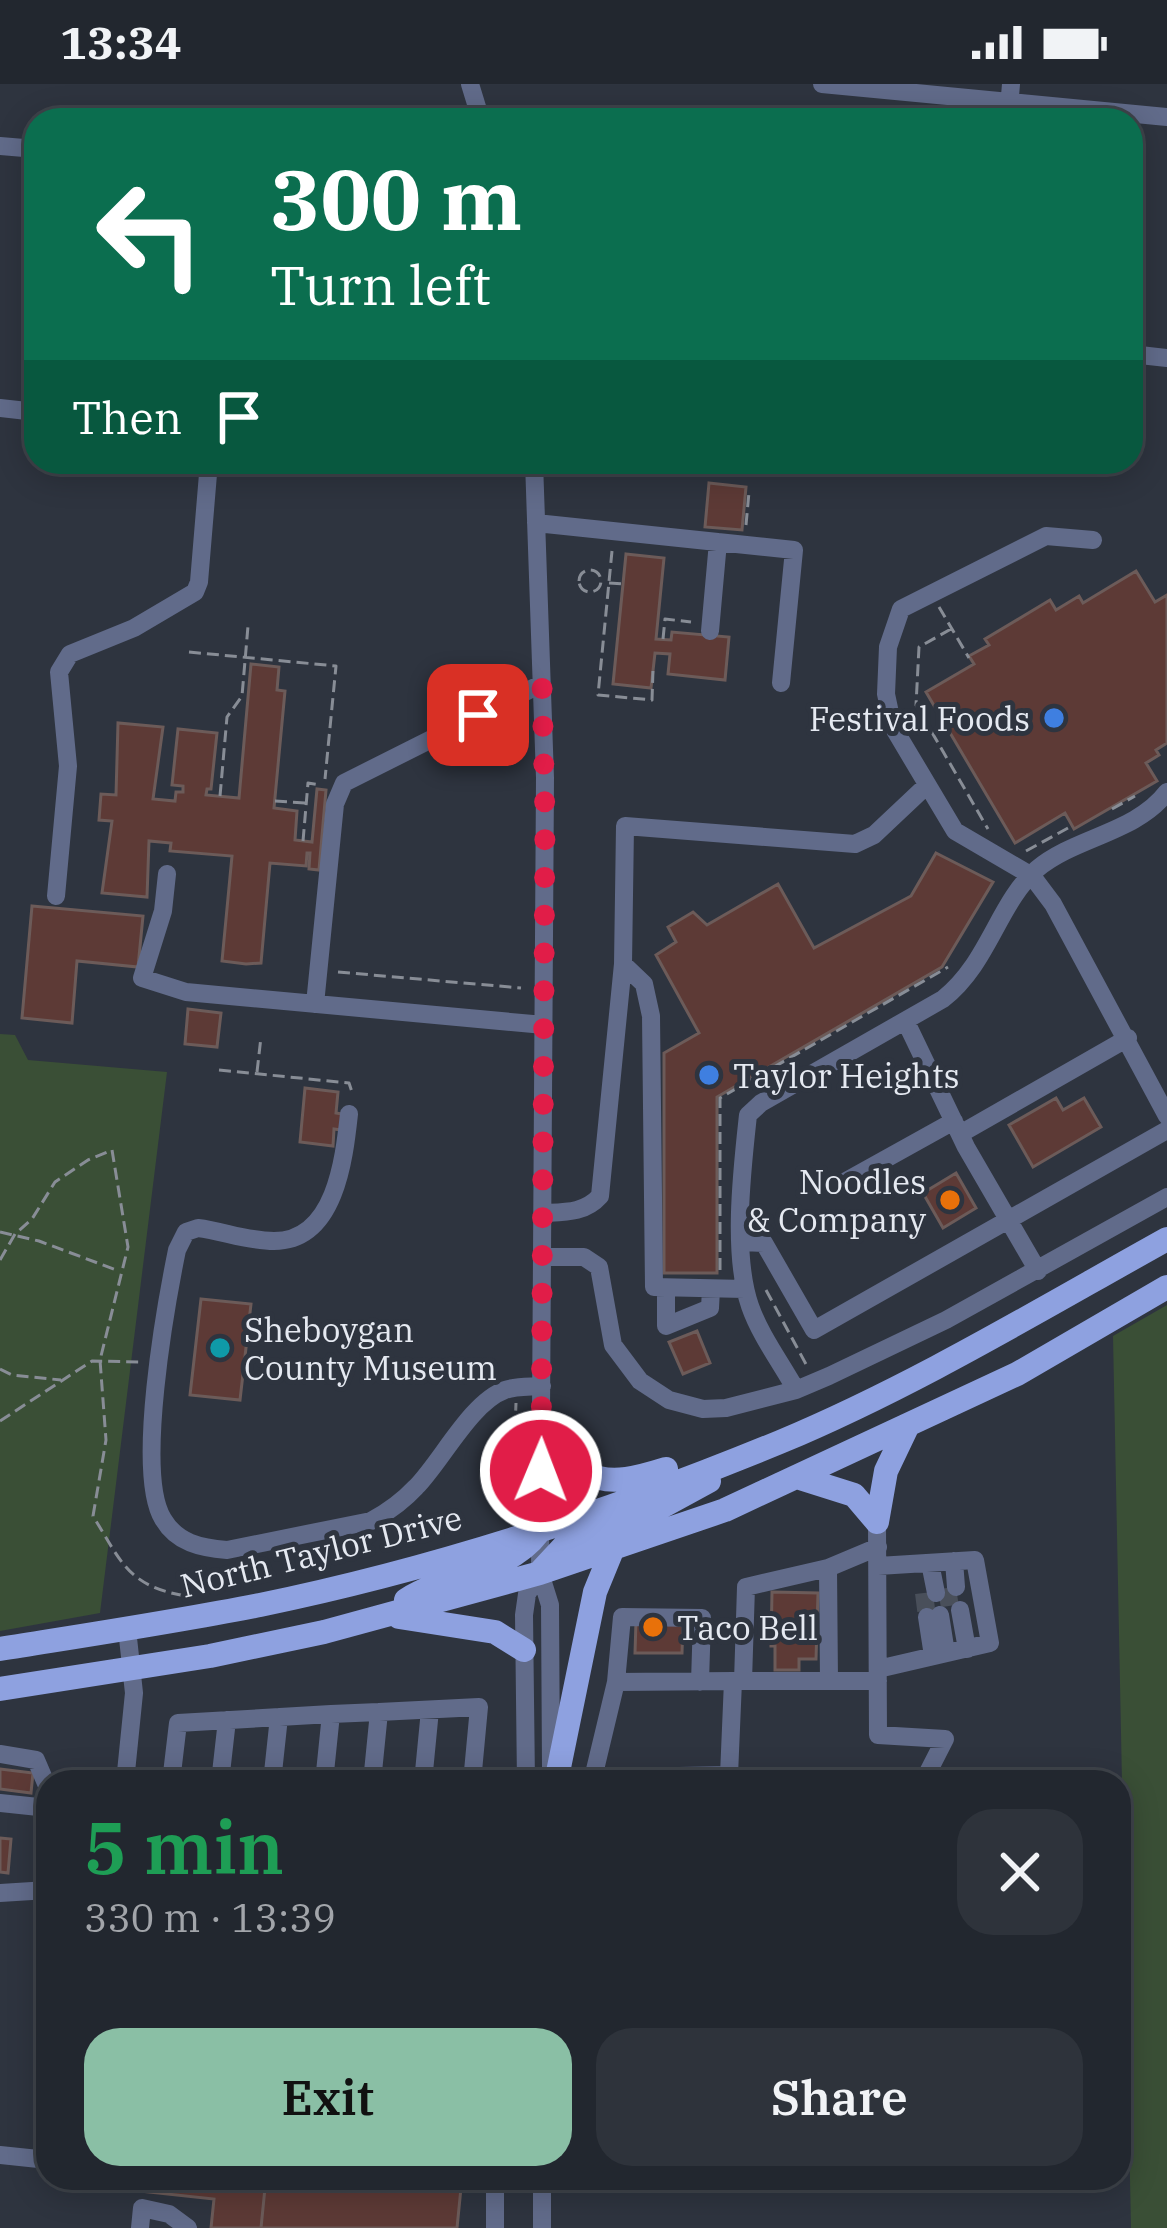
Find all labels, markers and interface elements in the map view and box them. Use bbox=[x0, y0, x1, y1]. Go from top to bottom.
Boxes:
text: 13:34 bbox=[60, 13, 182, 71]
text: 300 m bbox=[270, 144, 522, 253]
icon: left bbox=[72, 156, 228, 312]
text: Turn left bbox=[270, 250, 491, 320]
icon: arrive bbox=[206, 384, 272, 450]
text: Then bbox=[72, 388, 182, 446]
pin bbox=[427, 664, 529, 766]
icon: arrive bbox=[445, 682, 511, 748]
place label: Festival Foods bbox=[809, 697, 1030, 740]
marker: Festival Foods bbox=[1041, 705, 1067, 731]
place label: Taylor Heights bbox=[733, 1054, 960, 1097]
marker: Taylor Heights bbox=[696, 1062, 722, 1088]
place label: Noodles & Company bbox=[747, 1160, 926, 1241]
marker: Noodles & Company bbox=[937, 1187, 963, 1213]
place label: Sheboygan County Museum bbox=[244, 1308, 497, 1389]
marker: Sheboygan County Museum bbox=[207, 1335, 233, 1361]
position arrow bbox=[478, 1408, 604, 1534]
street label: North Taylor Drive bbox=[176, 1495, 466, 1607]
place label: Taco Bell bbox=[677, 1606, 818, 1649]
marker: Taco Bell bbox=[640, 1614, 666, 1640]
text: 5 min bbox=[84, 1800, 284, 1894]
button: close bbox=[957, 1809, 1083, 1935]
text: 330 m · 13:39 bbox=[84, 1892, 336, 1943]
button: Exit bbox=[84, 2028, 572, 2166]
button: Share bbox=[596, 2028, 1083, 2166]

